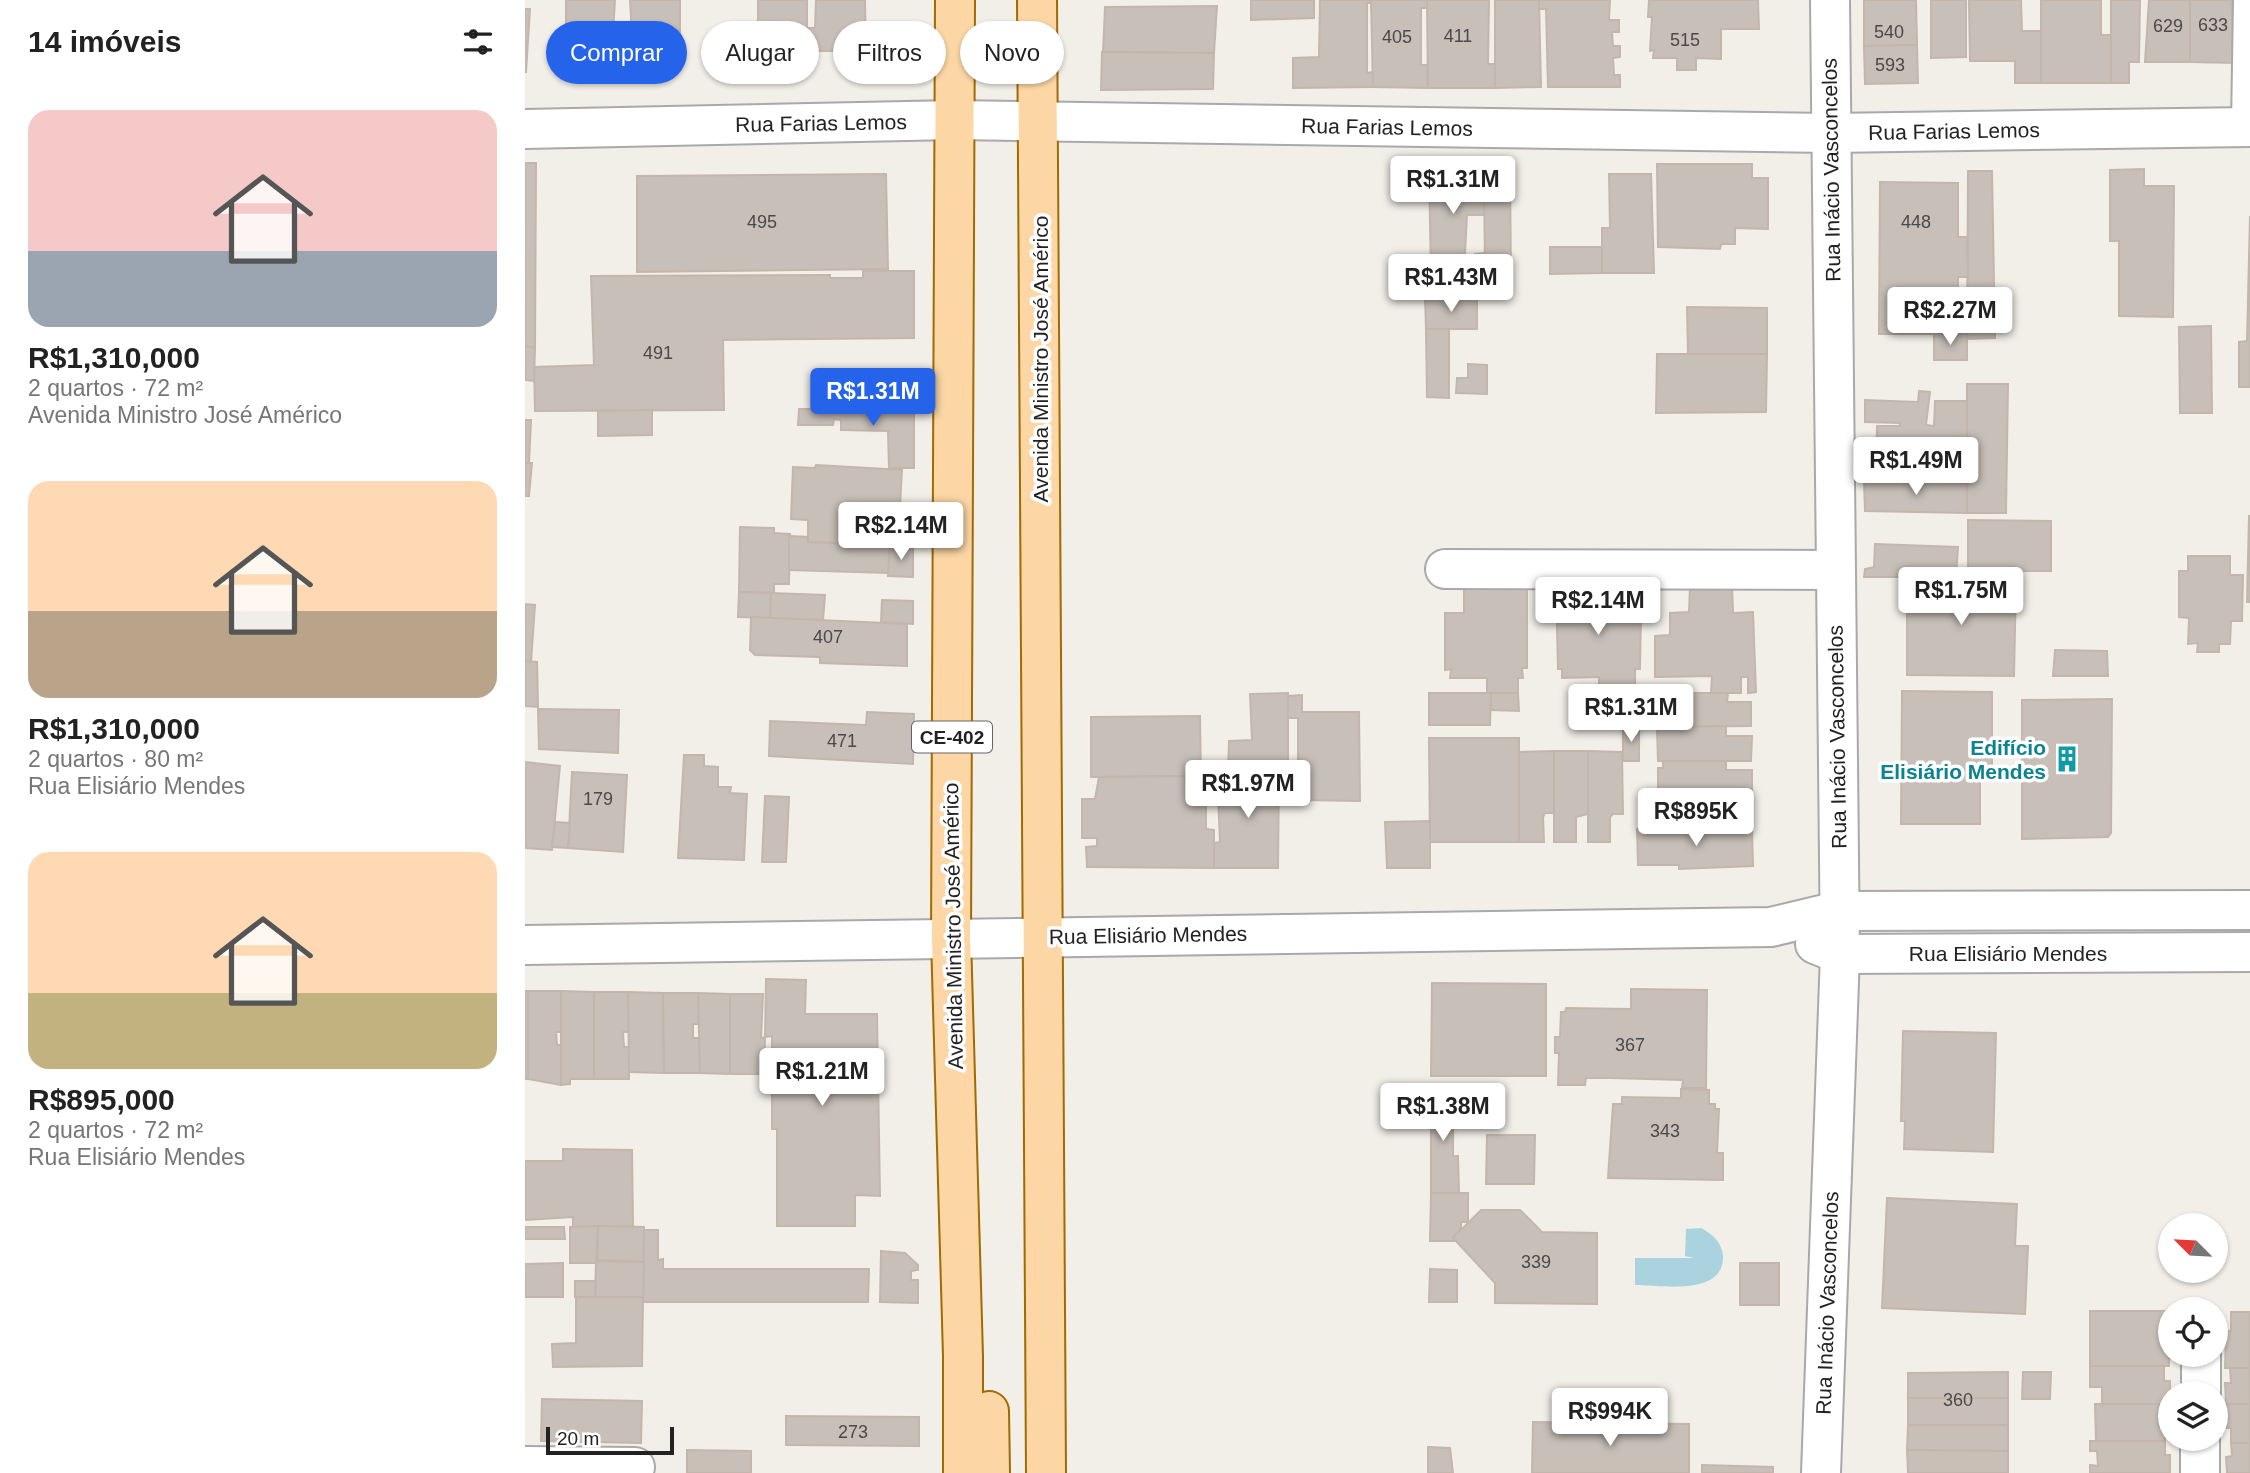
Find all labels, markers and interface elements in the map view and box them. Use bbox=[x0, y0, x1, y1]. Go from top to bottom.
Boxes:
house number: 633 bbox=[2198, 15, 2228, 35]
house number: 629 bbox=[2153, 16, 2183, 36]
chip: Comprar bbox=[546, 21, 687, 84]
chip: Alugar bbox=[701, 21, 819, 84]
chip: Filtros bbox=[833, 21, 946, 84]
chip: Novo bbox=[960, 21, 1064, 84]
house number: 540 bbox=[1874, 22, 1904, 42]
icon: filters bbox=[459, 23, 497, 61]
text: 14 imóveis bbox=[28, 25, 181, 58]
house number: 411 bbox=[1444, 26, 1472, 46]
house number: 405 bbox=[1382, 27, 1412, 47]
house number: 515 bbox=[1670, 30, 1700, 50]
house number: 593 bbox=[1875, 55, 1905, 75]
street label: Rua Inácio Vasconcelos bbox=[1818, 58, 1844, 282]
street label: Rua Farias Lemos bbox=[735, 110, 907, 136]
street label: Rua Farias Lemos bbox=[1301, 114, 1473, 140]
street label: Rua Farias Lemos bbox=[1868, 118, 2040, 144]
icon: home bbox=[200, 156, 326, 282]
pin: R$1.31M bbox=[1388, 156, 1518, 216]
text: R$1.31M bbox=[1406, 166, 1500, 192]
house number: 495 bbox=[747, 212, 777, 232]
house number: 448 bbox=[1901, 212, 1931, 232]
street label: Avenida Ministro José Américo bbox=[1029, 216, 1052, 502]
pin: R$1.43M bbox=[1386, 254, 1516, 314]
text: R$1.43M bbox=[1404, 264, 1498, 290]
pin: R$2.27M bbox=[1885, 288, 2015, 347]
text: R$2.27M bbox=[1903, 297, 1997, 323]
text: R$1,310,000 bbox=[28, 341, 200, 374]
house number: 491 bbox=[643, 343, 673, 363]
pin: R$1.31M bbox=[808, 368, 938, 428]
text: 2 quartos · 72 m² bbox=[28, 375, 203, 401]
text: R$1.31M bbox=[826, 378, 920, 404]
text: Avenida Ministro José Américo bbox=[28, 402, 342, 428]
pin: R$1.49M bbox=[1851, 438, 1981, 497]
text: R$1.49M bbox=[1869, 447, 1963, 473]
pin: R$2.14M bbox=[836, 503, 966, 562]
text: R$2.14M bbox=[854, 512, 948, 538]
icon: home bbox=[200, 527, 326, 653]
pin: R$1.75M bbox=[1896, 568, 2026, 627]
text: R$1.75M bbox=[1914, 577, 2008, 603]
pin: R$2.14M bbox=[1533, 578, 1663, 637]
text: R$2.14M bbox=[1551, 587, 1645, 613]
street label: Rua Inácio Vasconcelos bbox=[1824, 625, 1850, 849]
house number: 407 bbox=[813, 627, 843, 647]
pin: R$1.31M bbox=[1566, 684, 1696, 744]
text: R$1.31M bbox=[1584, 694, 1678, 720]
text: R$1,310,000 bbox=[28, 712, 200, 745]
road number: CE-402 bbox=[912, 722, 992, 752]
house number: 471 bbox=[827, 731, 857, 751]
place label: Edifício Elisiário Mendes bbox=[1880, 736, 2046, 783]
building icon: Edifício Elisiário Mendes bbox=[2052, 744, 2082, 774]
text: 2 quartos · 80 m² bbox=[28, 746, 203, 772]
pin: R$1.97M bbox=[1183, 760, 1313, 820]
text: R$1.97M bbox=[1201, 770, 1295, 796]
text: Rua Elisiário Mendes bbox=[28, 773, 245, 799]
street label: Avenida Ministro José Américo bbox=[939, 782, 967, 1070]
pin: R$895K bbox=[1639, 788, 1753, 848]
house number: 179 bbox=[583, 789, 613, 809]
text: R$895K bbox=[1654, 798, 1738, 824]
icon: home bbox=[200, 898, 326, 1024]
street label: Rua Elisiário Mendes bbox=[1049, 922, 1247, 948]
street label: Rua Elisiário Mendes bbox=[1909, 942, 2107, 965]
house number: 367 bbox=[1615, 1035, 1645, 1055]
pin: R$1.21M bbox=[757, 1048, 887, 1108]
text: R$1.21M bbox=[775, 1058, 869, 1084]
text: R$895,000 bbox=[28, 1083, 175, 1116]
pin: R$1.38M bbox=[1378, 1084, 1508, 1143]
text: R$1.38M bbox=[1396, 1093, 1490, 1119]
text: 2 quartos · 72 m² bbox=[28, 1117, 203, 1143]
house number: 343 bbox=[1650, 1121, 1680, 1141]
text: Rua Elisiário Mendes bbox=[28, 1144, 245, 1170]
street label: Rua Inácio Vasconcelos bbox=[1812, 1191, 1842, 1415]
north arrow bbox=[2158, 1213, 2228, 1283]
map controls bbox=[2158, 1213, 2228, 1451]
house number: 339 bbox=[1521, 1252, 1551, 1272]
button: locate bbox=[2158, 1297, 2228, 1367]
button: layers bbox=[2158, 1381, 2228, 1451]
pin: R$994K bbox=[1553, 1388, 1667, 1448]
house number: 360 bbox=[1943, 1390, 1973, 1410]
text: R$994K bbox=[1568, 1398, 1652, 1424]
house number: 273 bbox=[838, 1422, 868, 1442]
scale bar bbox=[546, 1424, 674, 1456]
text: 20 m bbox=[557, 1428, 599, 1449]

